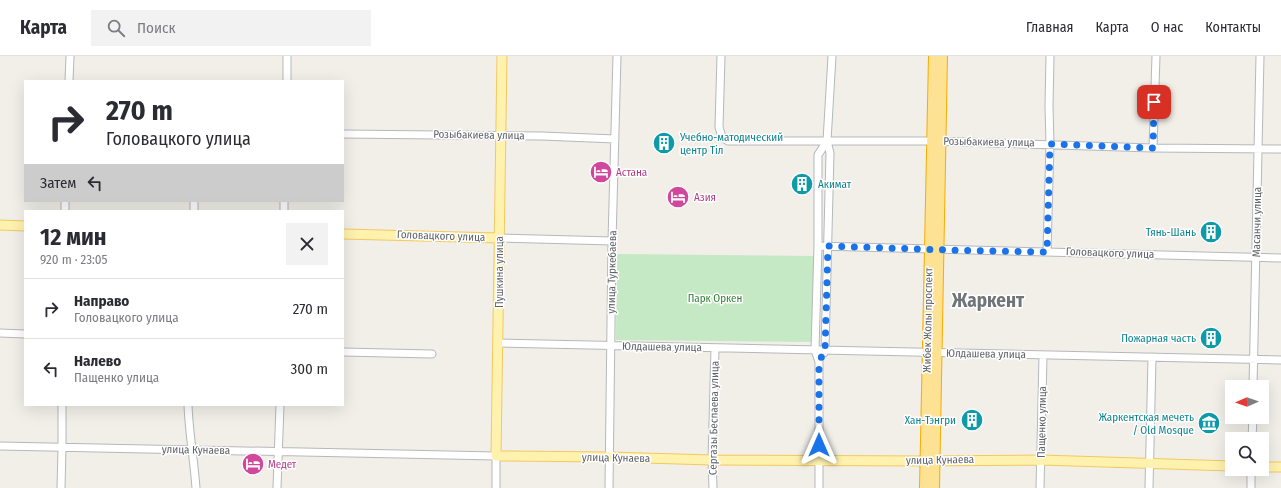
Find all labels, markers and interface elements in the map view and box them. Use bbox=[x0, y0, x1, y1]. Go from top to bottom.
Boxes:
search box bbox=[91, 10, 371, 46]
text: Карта bbox=[20, 16, 67, 39]
icon: search bbox=[105, 17, 127, 39]
text: Поиск bbox=[137, 19, 175, 37]
text: Главная bbox=[1026, 19, 1073, 36]
text: Карта bbox=[1095, 19, 1129, 36]
text: О нас bbox=[1151, 19, 1183, 36]
text: Контакты bbox=[1205, 19, 1261, 36]
pin bbox=[1137, 85, 1171, 119]
icon: arrive bbox=[1143, 91, 1165, 113]
text: 270 m bbox=[106, 94, 173, 127]
icon: right bbox=[40, 96, 92, 148]
text: Головацкого улица bbox=[106, 128, 251, 150]
street label: Розыбакиева улица bbox=[433, 128, 525, 142]
building icon: Учебно-матодический центр Тіл bbox=[651, 130, 677, 156]
place label: Учебно-матодический центр Тіл bbox=[679, 131, 783, 157]
street label: Розыбакиева улица bbox=[943, 135, 1035, 149]
hotel icon: Астана bbox=[588, 159, 614, 185]
place label: Астана bbox=[616, 166, 647, 179]
building icon: Акимат bbox=[789, 171, 815, 197]
icon: left bbox=[84, 172, 106, 194]
text: Затем bbox=[40, 174, 76, 192]
place label: Акимат bbox=[818, 178, 852, 191]
hotel icon: Азия bbox=[665, 184, 691, 210]
street label: Масанчи улица bbox=[1250, 187, 1264, 257]
place label: Азия bbox=[694, 191, 716, 204]
building icon: Тянь-Шань bbox=[1198, 219, 1224, 245]
text: 12 мин bbox=[40, 223, 107, 251]
button: close bbox=[286, 223, 328, 265]
place label: Тянь-Шань bbox=[1146, 226, 1196, 239]
street label: Головацкого улица bbox=[397, 228, 485, 244]
street label: улица Туркебаева bbox=[605, 230, 619, 314]
street label: Пушкина улица bbox=[493, 236, 506, 308]
street label: Головацкого улица bbox=[1066, 245, 1154, 261]
text: 920 m · 23:05 bbox=[40, 252, 108, 267]
street label: Жибек Жолы проспект bbox=[921, 267, 935, 373]
district label: Жаркент bbox=[951, 289, 1025, 312]
text: Направо bbox=[74, 292, 129, 310]
park label: Парк Оркен bbox=[688, 292, 742, 305]
icon: right bbox=[40, 298, 62, 320]
text: 270 m bbox=[293, 300, 328, 318]
text: Головацкого улица bbox=[74, 310, 179, 325]
building icon: Пожарная часть bbox=[1198, 325, 1224, 351]
place label: Пожарная часть bbox=[1121, 332, 1196, 345]
street label: Юлдашева улица bbox=[622, 340, 702, 354]
street label: Юлдашева улица bbox=[946, 347, 1026, 361]
text: Налево bbox=[74, 352, 121, 370]
icon: left bbox=[40, 358, 62, 380]
text: 300 m bbox=[291, 360, 328, 378]
street label: Сергазы Беспаева улица bbox=[707, 361, 721, 475]
text: Пащенко улица bbox=[74, 370, 159, 385]
north arrow bbox=[1225, 380, 1269, 424]
map controls bbox=[1225, 380, 1269, 476]
street label: Пащенко улица bbox=[1035, 386, 1049, 458]
building icon: Хан-Тэнгри bbox=[959, 407, 985, 433]
museum icon: Жаркентская мечеть / Old Mosque bbox=[1196, 410, 1222, 436]
place label: Жаркентская мечеть / Old Mosque bbox=[1099, 411, 1194, 437]
place label: Хан-Тэнгри bbox=[905, 414, 956, 427]
position arrow bbox=[798, 424, 840, 466]
button: search bbox=[1225, 432, 1269, 476]
street label: улица Кунаева bbox=[162, 443, 230, 457]
hotel icon: Медет bbox=[240, 451, 266, 477]
street label: улица Кунаева bbox=[582, 451, 650, 465]
street label: улица Кунаева bbox=[906, 453, 974, 467]
place label: Медет bbox=[268, 458, 297, 471]

